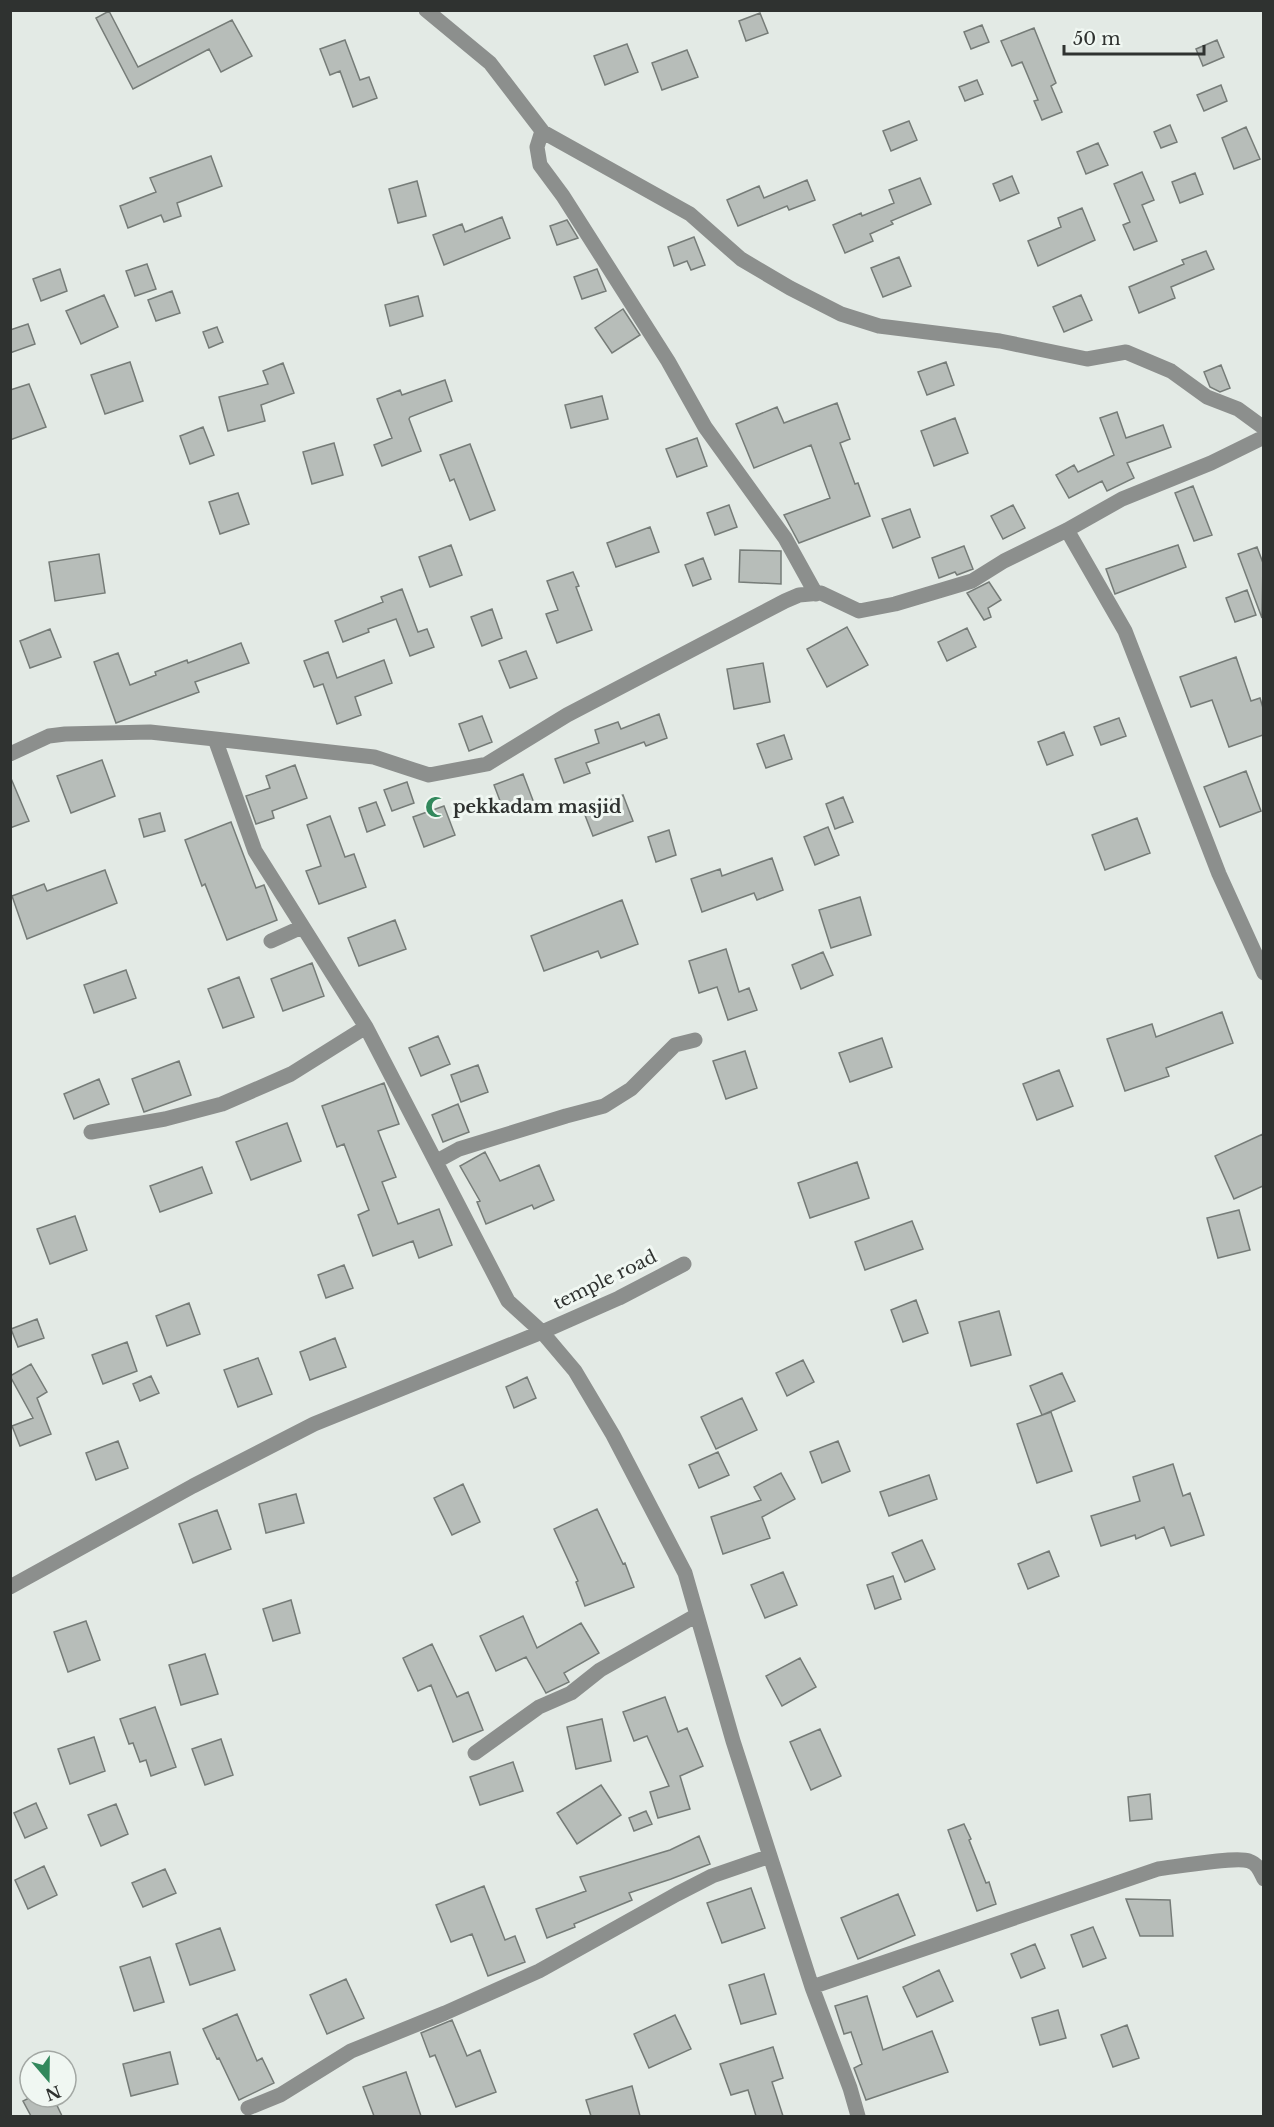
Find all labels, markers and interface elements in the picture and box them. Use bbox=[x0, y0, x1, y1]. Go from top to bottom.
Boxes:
scale bar bbox=[1064, 18, 1204, 56]
text: 50 m bbox=[1073, 28, 1121, 50]
mosque icon: pekkadam masjid bbox=[424, 795, 448, 819]
place label: pekkadam masjid bbox=[453, 796, 622, 818]
street label: temple road bbox=[550, 1246, 660, 1314]
north arrow bbox=[18, 2049, 78, 2109]
text: N bbox=[43, 2081, 64, 2105]

